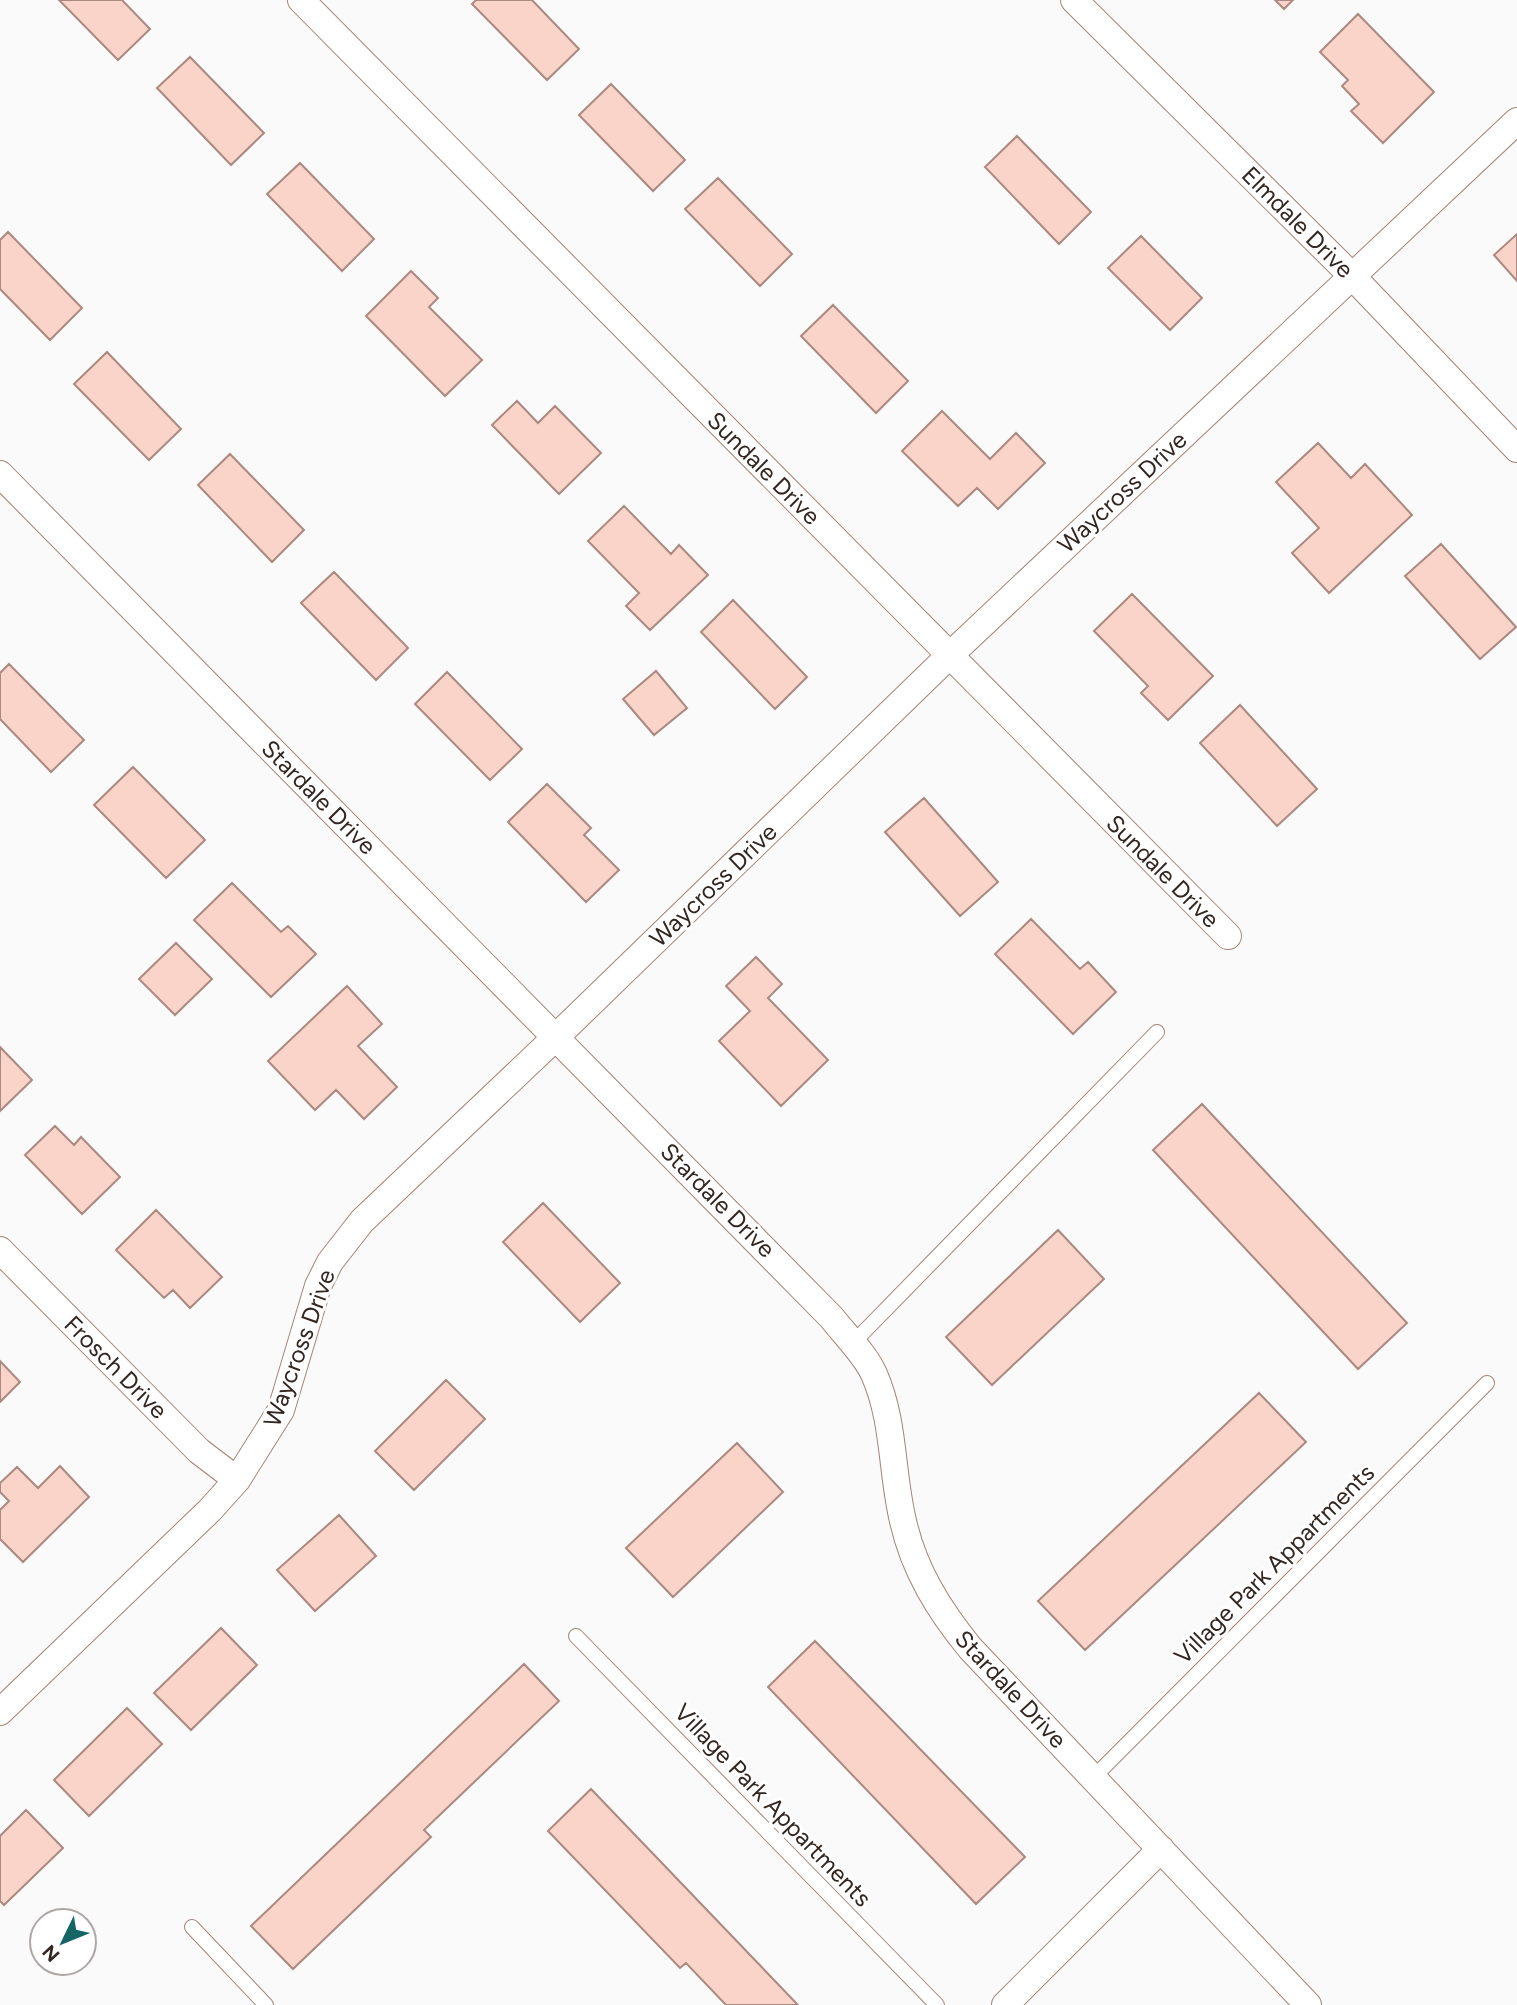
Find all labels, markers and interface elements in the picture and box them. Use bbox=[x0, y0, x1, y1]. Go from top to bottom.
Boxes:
street label: Elmdale Drive bbox=[1236, 160, 1360, 284]
street label: Sundale Drive bbox=[702, 406, 826, 530]
street label: Waycross Drive bbox=[1052, 425, 1192, 559]
street label: Stardale Drive bbox=[256, 734, 382, 860]
street label: Sundale Drive bbox=[1101, 809, 1225, 933]
street label: Waycross Drive bbox=[643, 817, 783, 953]
street label: Stardale Drive bbox=[655, 1137, 781, 1263]
street label: Waycross Drive bbox=[257, 1265, 341, 1431]
street label: Frosch Drive bbox=[58, 1309, 174, 1425]
street label: Village Park Appartments bbox=[1168, 1458, 1380, 1670]
street label: Stardale Drive bbox=[949, 1624, 1073, 1754]
street label: Village Park Appartments bbox=[668, 1697, 878, 1913]
north arrow bbox=[28, 1907, 98, 1977]
text: N bbox=[38, 1940, 64, 1966]

